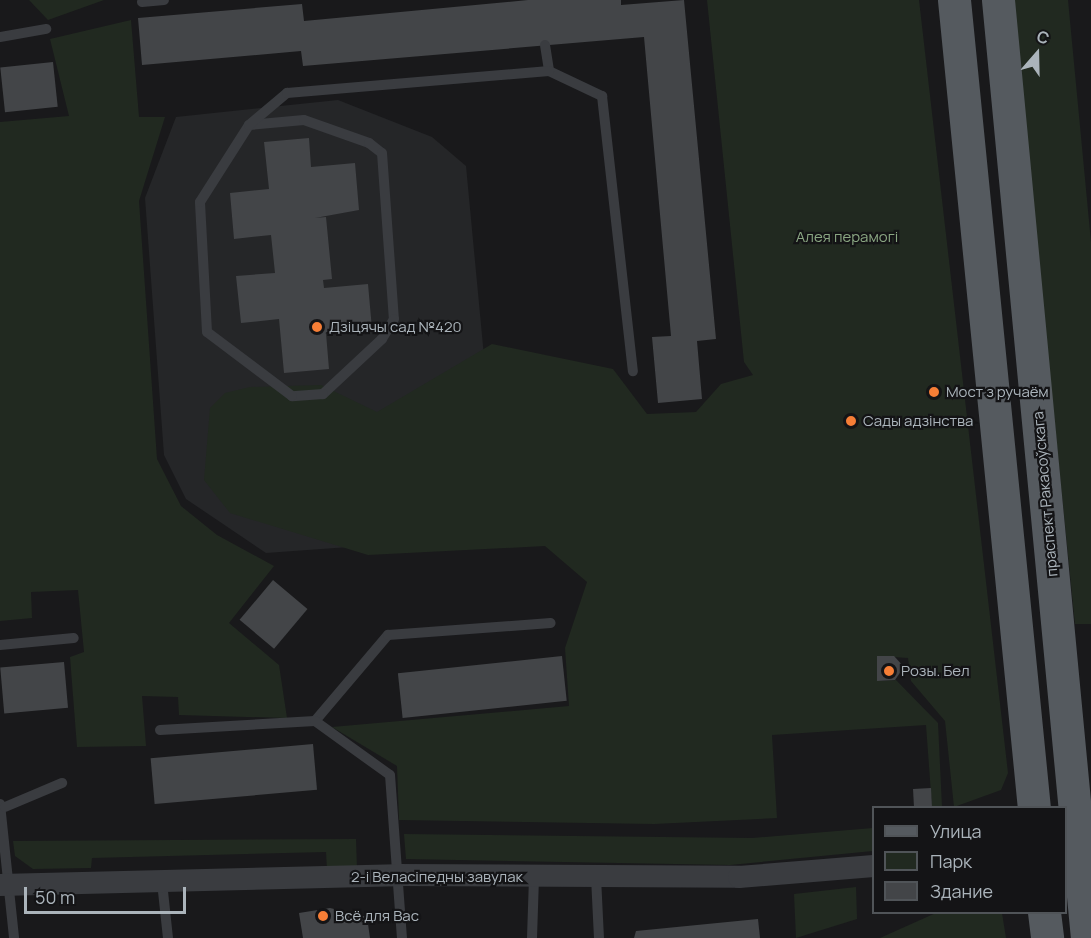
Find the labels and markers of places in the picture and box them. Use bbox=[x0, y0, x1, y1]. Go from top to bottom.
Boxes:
place label: Дзіцячы сад №420 bbox=[329, 318, 462, 336]
marker: Дзіцячы сад №420 bbox=[310, 320, 324, 334]
place label: Мост з ручаём bbox=[946, 383, 1049, 401]
marker: Мост з ручаём bbox=[927, 385, 941, 399]
place label: Сады адзінства bbox=[863, 412, 973, 430]
marker: Сады адзінства bbox=[844, 414, 858, 428]
place label: Розы. Бел bbox=[901, 662, 970, 680]
marker: Розы. Бел bbox=[882, 664, 896, 678]
place label: Всё для Вас bbox=[335, 907, 419, 925]
marker: Всё для Вас bbox=[316, 909, 330, 923]

